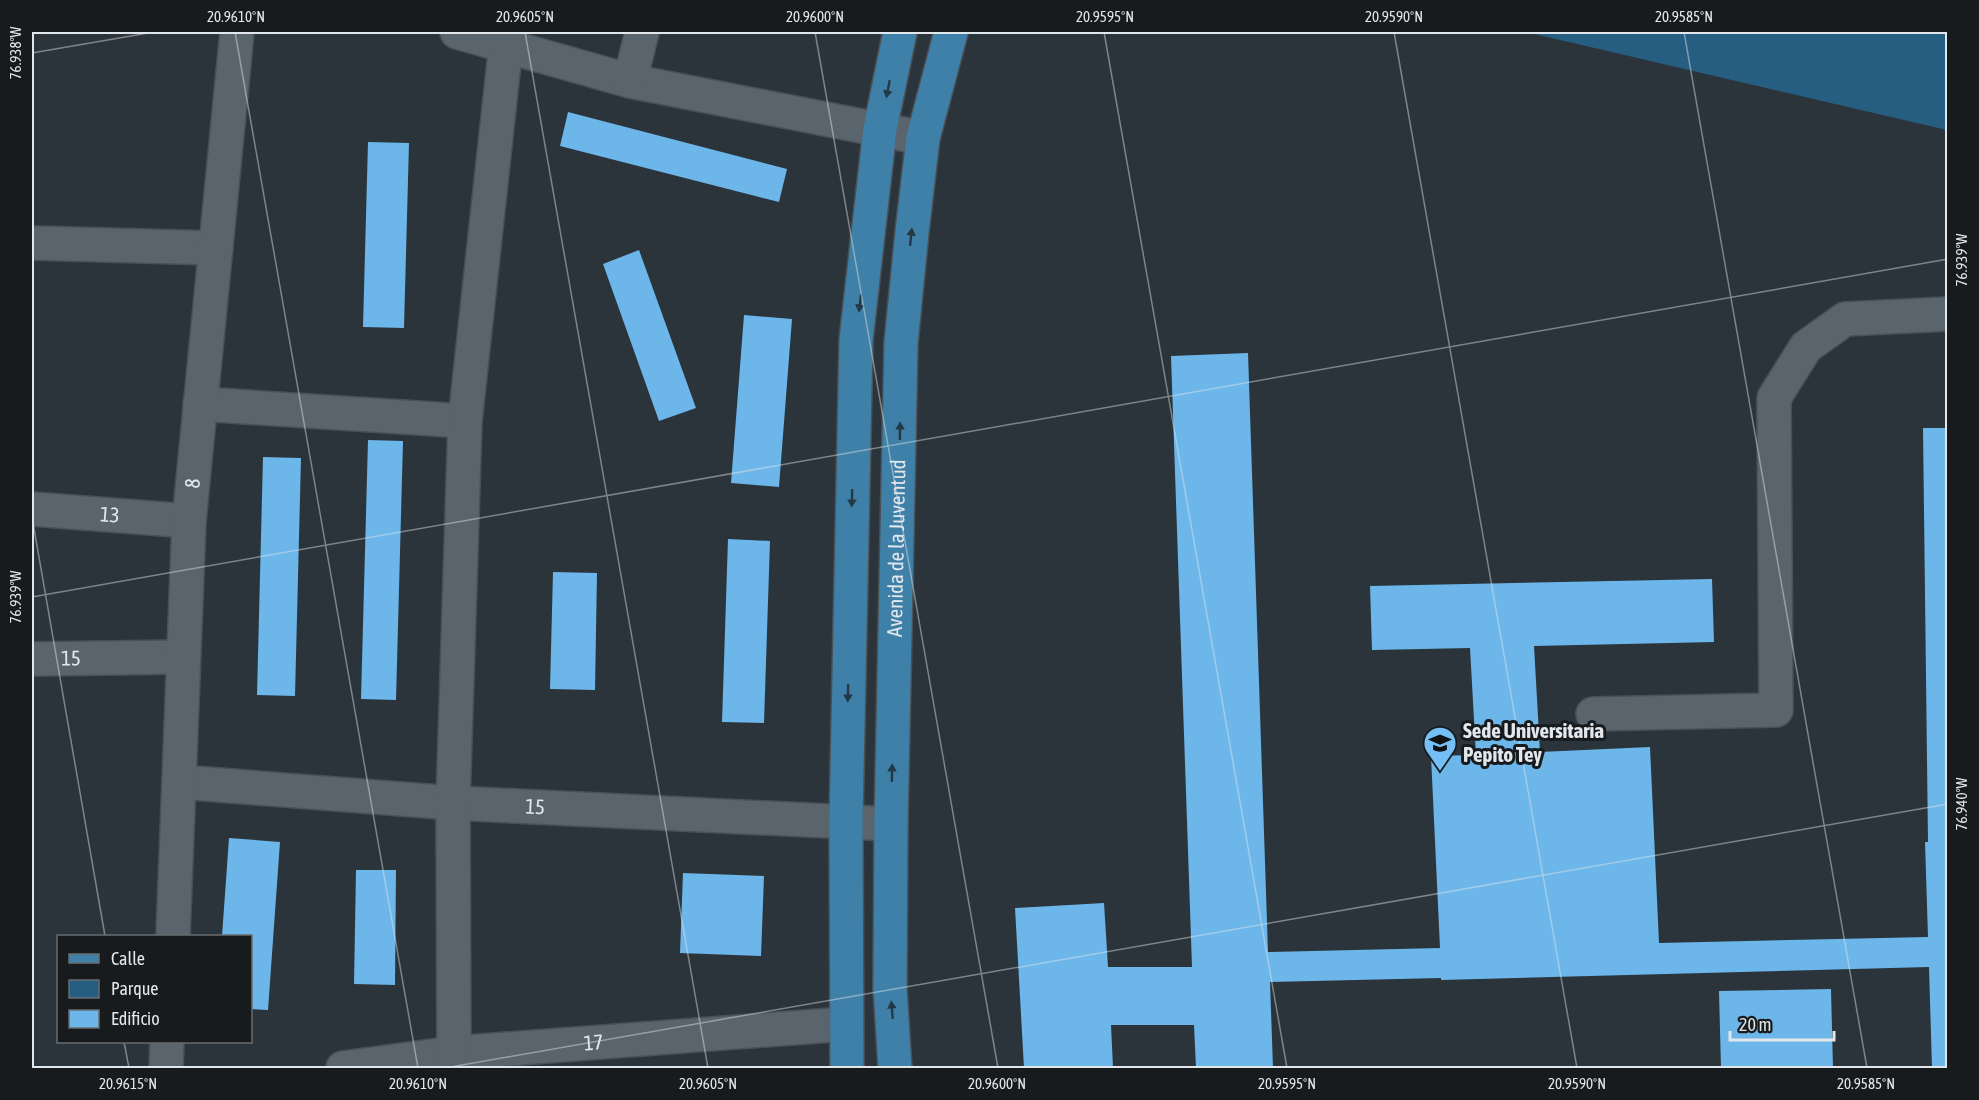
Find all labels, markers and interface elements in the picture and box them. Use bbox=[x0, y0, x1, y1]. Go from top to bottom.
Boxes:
text: 20.9610°N bbox=[207, 8, 265, 25]
text: 20.9605°N bbox=[496, 8, 554, 25]
text: 20.9600°N bbox=[786, 8, 844, 25]
text: 20.9595°N bbox=[1076, 8, 1134, 25]
text: 20.9590°N bbox=[1365, 8, 1423, 25]
text: 20.9585°N bbox=[1655, 8, 1713, 25]
text: 76.938°W bbox=[7, 26, 24, 79]
one-way arrow bbox=[883, 80, 892, 99]
one-way arrow bbox=[906, 227, 916, 246]
text: 76.939°W bbox=[1953, 233, 1970, 286]
one-way arrow bbox=[855, 293, 865, 312]
one-way arrow bbox=[895, 422, 904, 441]
street label: Avenida de la Juventud bbox=[882, 459, 910, 637]
street label: 8 bbox=[179, 477, 204, 489]
one-way arrow bbox=[848, 488, 857, 507]
street label: 13 bbox=[99, 501, 121, 527]
text: 76.939°W bbox=[7, 570, 24, 623]
street label: 15 bbox=[61, 645, 81, 670]
one-way arrow bbox=[844, 683, 853, 702]
place label: Sede Universitaria Pepito Tey bbox=[1463, 718, 1604, 766]
school or university icon: Sede Universitaria Pepito Tey bbox=[1422, 725, 1458, 772]
one-way arrow bbox=[887, 764, 897, 783]
text: 76.940°W bbox=[1953, 777, 1970, 830]
street label: 15 bbox=[525, 793, 546, 818]
legend bbox=[57, 935, 252, 1043]
text: Calle bbox=[111, 948, 145, 969]
text: Parque bbox=[111, 978, 159, 999]
one-way arrow bbox=[887, 1001, 896, 1020]
scale bar bbox=[1730, 1004, 1834, 1042]
text: Edificio bbox=[111, 1008, 160, 1029]
text: 20 m bbox=[1739, 1014, 1771, 1035]
street label: 17 bbox=[583, 1029, 604, 1054]
text: 20.9615°N bbox=[99, 1075, 157, 1092]
text: 20.9610°N bbox=[389, 1075, 447, 1092]
text: 20.9605°N bbox=[679, 1075, 737, 1092]
text: 20.9600°N bbox=[968, 1075, 1026, 1092]
text: 20.9595°N bbox=[1258, 1075, 1316, 1092]
text: 20.9590°N bbox=[1548, 1075, 1606, 1092]
text: 20.9585°N bbox=[1837, 1075, 1895, 1092]

